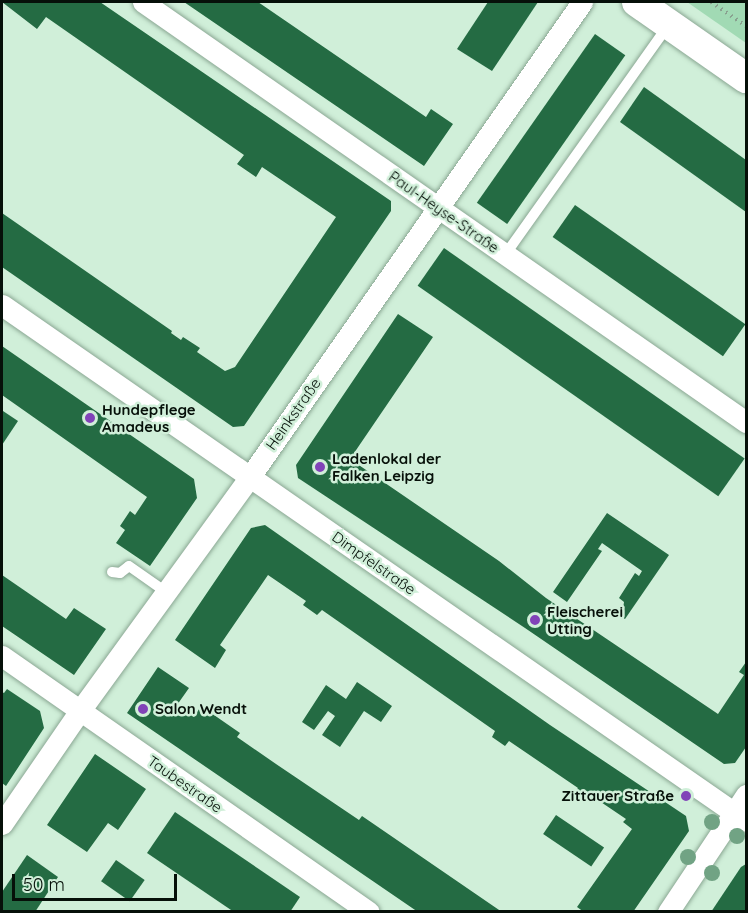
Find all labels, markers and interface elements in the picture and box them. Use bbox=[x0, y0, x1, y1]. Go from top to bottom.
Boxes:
street label: Paul-Heyse-Straße bbox=[385, 167, 503, 257]
street label: Heinkstraße bbox=[262, 375, 324, 453]
place label: Hundepflege Amadeus bbox=[102, 400, 196, 435]
marker: Hundepflege Amadeus bbox=[83, 411, 97, 425]
place label: Ladenlokal der Falken Leipzig bbox=[332, 449, 441, 484]
marker: Ladenlokal der Falken Leipzig bbox=[313, 460, 327, 474]
street label: Dimpfelstraße bbox=[329, 528, 419, 598]
place label: Fleischerei Utting bbox=[547, 602, 623, 637]
marker: Fleischerei Utting bbox=[528, 613, 542, 627]
place label: Salon Wendt bbox=[155, 700, 247, 718]
marker: Salon Wendt bbox=[136, 702, 150, 716]
street label: Taubestraße bbox=[144, 752, 226, 816]
place label: Zittauer Straße bbox=[561, 787, 674, 805]
marker: Zittauer Straße bbox=[679, 789, 693, 803]
scale bar bbox=[15, 862, 180, 900]
text: 50 m bbox=[23, 873, 65, 896]

